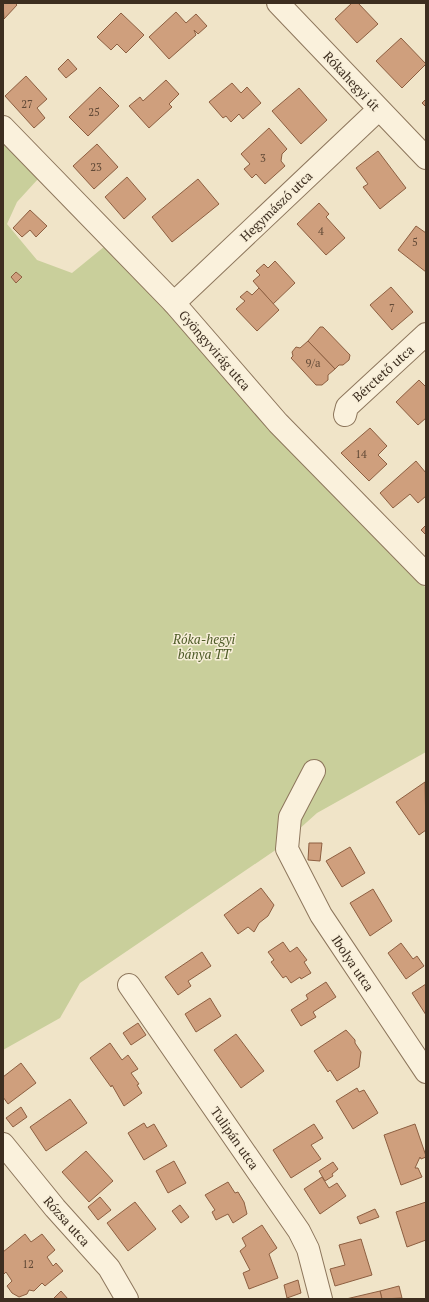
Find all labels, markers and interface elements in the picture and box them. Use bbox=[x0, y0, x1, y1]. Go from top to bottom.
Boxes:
street label: Rókahegyi út bbox=[320, 47, 384, 115]
house number: 27 bbox=[21, 97, 33, 111]
house number: 25 bbox=[88, 105, 100, 119]
house number: 3 bbox=[260, 151, 266, 165]
house number: 23 bbox=[90, 160, 102, 174]
street label: Hegymászó utca bbox=[236, 166, 316, 245]
house number: 4 bbox=[318, 224, 324, 238]
house number: 5 bbox=[412, 235, 418, 249]
house number: 7 bbox=[389, 301, 395, 315]
street label: Gyöngyvirág utca bbox=[175, 306, 255, 394]
street label: Bérctető utca bbox=[348, 340, 418, 405]
house number: 9/a bbox=[305, 356, 321, 370]
house number: 14 bbox=[355, 447, 367, 461]
park label: Róka-hegyi bánya TT bbox=[172, 630, 235, 663]
street label: Ibolya utca bbox=[328, 931, 379, 995]
street label: Tulipán utca bbox=[207, 1103, 263, 1173]
street label: Rózsa utca bbox=[40, 1192, 95, 1250]
house number: 12 bbox=[22, 1257, 34, 1271]

